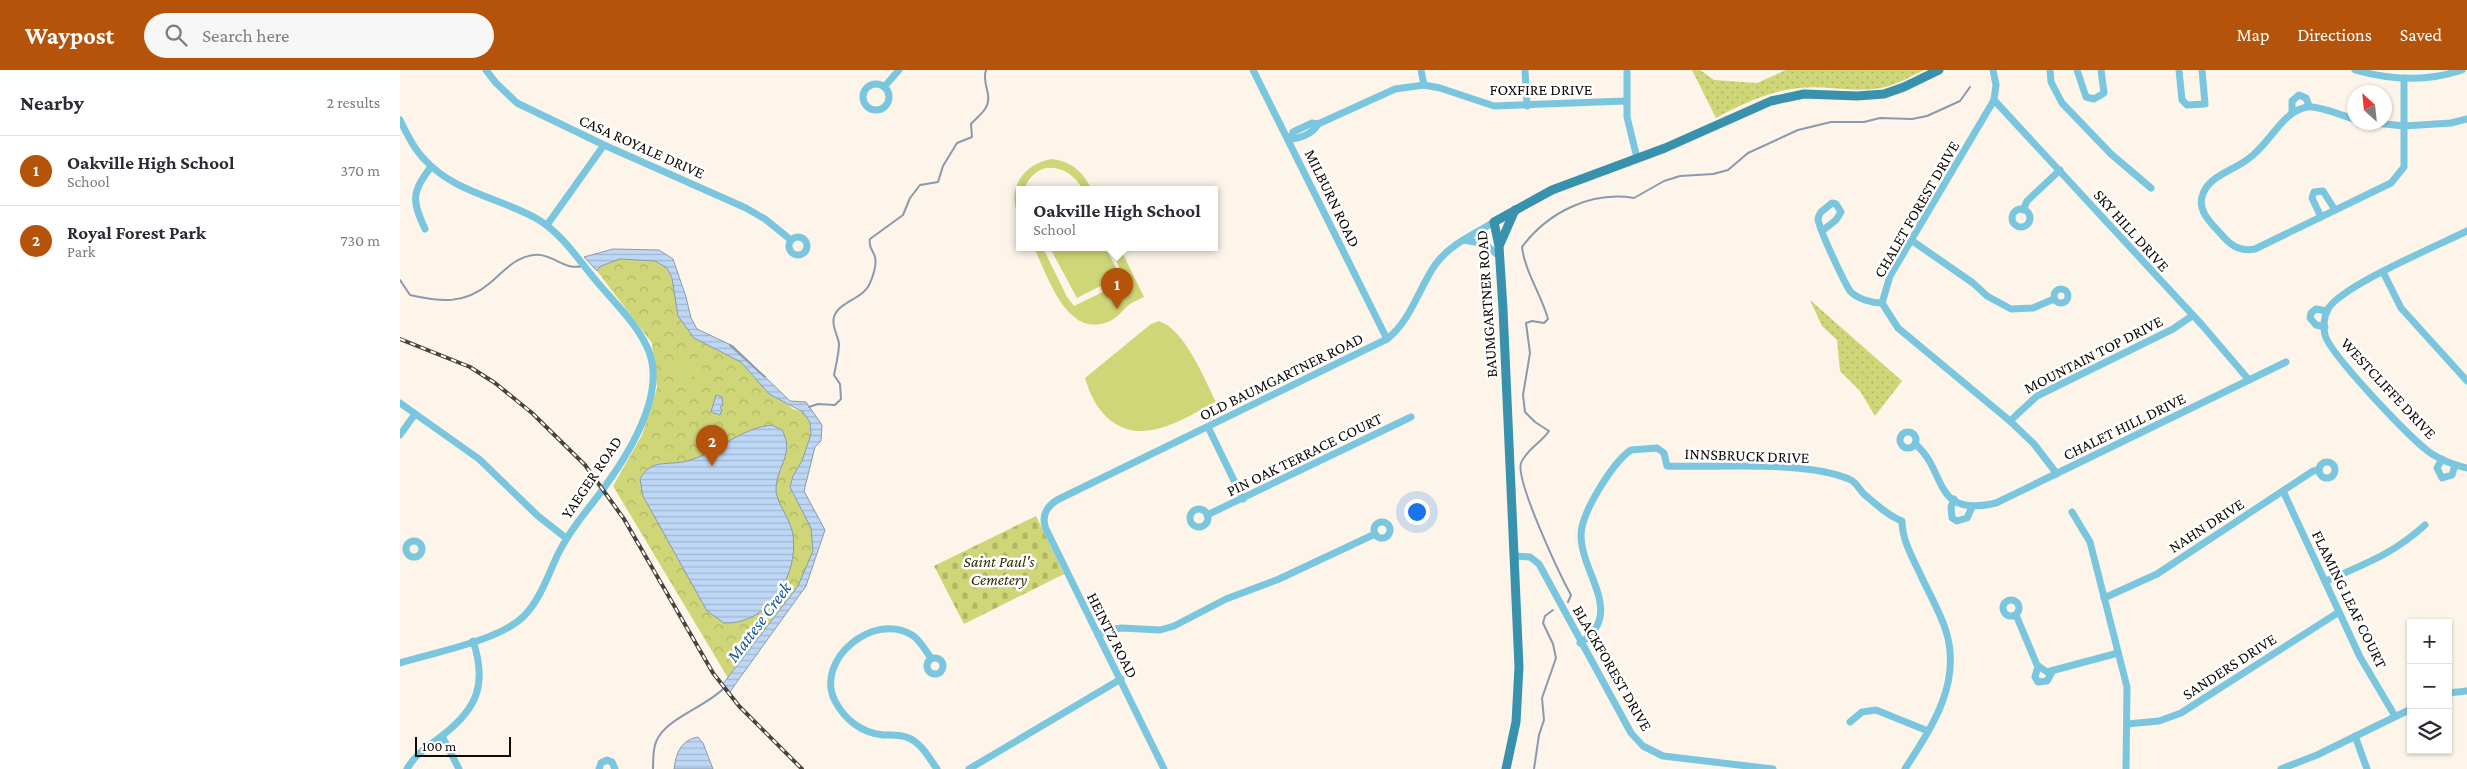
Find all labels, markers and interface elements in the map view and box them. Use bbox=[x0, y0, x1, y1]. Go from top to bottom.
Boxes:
search box bbox=[144, 13, 494, 58]
icon: search bbox=[162, 21, 190, 49]
text: Waypost bbox=[25, 22, 114, 49]
text: Search here bbox=[202, 25, 289, 46]
text: Map bbox=[2237, 25, 2269, 45]
text: Directions bbox=[2297, 25, 2372, 45]
text: Saved bbox=[2400, 25, 2442, 45]
street label: FOXFIRE DRIVE bbox=[1490, 81, 1593, 98]
north arrow bbox=[2347, 85, 2392, 130]
text: Nearby bbox=[20, 91, 84, 115]
text: 2 results bbox=[327, 94, 380, 111]
street label: CASA ROYALE DRIVE bbox=[576, 111, 707, 182]
street label: CHALET FOREST DRIVE bbox=[1870, 138, 1963, 281]
street label: MILBURN ROAD bbox=[1302, 147, 1364, 250]
text: Oakville High School bbox=[67, 152, 234, 173]
text: 1 bbox=[33, 162, 39, 179]
text: 370 m bbox=[341, 162, 380, 179]
text: School bbox=[67, 173, 110, 190]
popup bbox=[1016, 186, 1218, 251]
street label: SKY HILL DRIVE bbox=[2091, 186, 2173, 275]
text: Oakville High School bbox=[1033, 200, 1201, 221]
text: School bbox=[1033, 221, 1076, 238]
text: Royal Forest Park bbox=[67, 222, 206, 243]
street label: BAUMGARTNER ROAD bbox=[1473, 230, 1500, 378]
text: 2 bbox=[32, 232, 40, 249]
text: 730 m bbox=[340, 232, 380, 249]
text: Park bbox=[67, 243, 95, 260]
pin: 1 bbox=[1101, 268, 1133, 309]
street label: MOUNTAIN TOP DRIVE bbox=[2021, 312, 2166, 397]
street label: OLD BAUMGARTNER ROAD bbox=[1197, 329, 1366, 424]
street label: WESTCLIFFE DRIVE bbox=[2338, 335, 2440, 442]
street label: CHALET HILL DRIVE bbox=[2060, 389, 2188, 463]
street label: PIN OAK TERRACE COURT bbox=[1224, 409, 1385, 500]
pin: 2 bbox=[696, 425, 728, 466]
street label: YAEGER ROAD bbox=[558, 433, 625, 522]
street label: INNSBRUCK DRIVE bbox=[1684, 445, 1810, 466]
street label: NAHN DRIVE bbox=[2166, 495, 2247, 556]
your location bbox=[1404, 499, 1430, 525]
street label: FLAMING LEAF COURT bbox=[2309, 528, 2390, 671]
park label: Saint Paul's Cemetery bbox=[964, 553, 1035, 589]
water label: Mattese Creek bbox=[722, 577, 796, 667]
street label: HEINTZ ROAD bbox=[1084, 590, 1141, 681]
street label: BLACKFOREST DRIVE bbox=[1570, 603, 1656, 734]
map controls bbox=[2407, 619, 2452, 754]
button: + bbox=[2407, 619, 2452, 664]
street label: SANDERS DRIVE bbox=[2179, 630, 2279, 703]
button: − bbox=[2407, 664, 2452, 709]
button: layers bbox=[2407, 709, 2452, 754]
scale bar bbox=[415, 734, 511, 757]
text: 100 m bbox=[422, 738, 456, 754]

